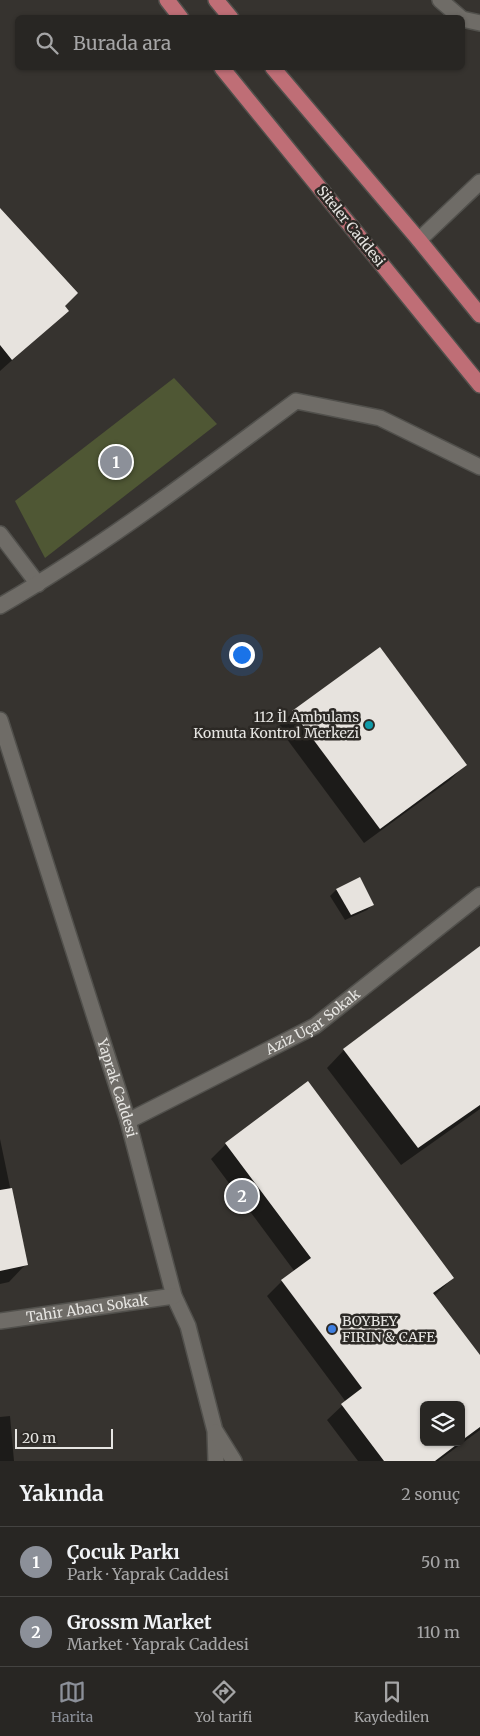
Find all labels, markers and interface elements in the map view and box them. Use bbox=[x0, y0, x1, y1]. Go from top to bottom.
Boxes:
search box bbox=[15, 15, 465, 70]
icon: search bbox=[33, 29, 61, 57]
text: Burada ara bbox=[73, 31, 171, 55]
street label: Siteler Caddesi bbox=[313, 182, 389, 270]
pin: 1 bbox=[100, 443, 132, 481]
your location bbox=[229, 642, 255, 668]
place label: 112 İl Ambulans Komuta Kontrol Merkezi bbox=[193, 708, 359, 742]
marker: 112 İl Ambulans Komuta Kontrol Merkezi bbox=[363, 719, 375, 731]
street label: Aziz Uçar Sokak bbox=[262, 985, 364, 1059]
street label: Yaprak Caddesi bbox=[93, 1035, 141, 1139]
pin: 2 bbox=[226, 1177, 258, 1215]
street label: Tahir Abacı Sokak bbox=[25, 1291, 149, 1326]
place label: BOYBEY FIRIN & CAFE bbox=[342, 1312, 435, 1346]
marker: BOYBEY FIRIN & CAFE bbox=[326, 1323, 338, 1335]
map controls bbox=[420, 1401, 465, 1446]
button: layers bbox=[420, 1401, 465, 1446]
scale bar bbox=[15, 1426, 112, 1449]
text: 20 m bbox=[22, 1429, 56, 1447]
text: Yakında bbox=[20, 1480, 104, 1507]
text: 2 sonuç bbox=[401, 1484, 460, 1504]
text: Çocuk Parkı bbox=[67, 1540, 180, 1564]
text: 1 bbox=[32, 1552, 40, 1572]
text: 50 m bbox=[421, 1552, 460, 1572]
text: Park · Yaprak Caddesi bbox=[67, 1564, 229, 1584]
text: Grossm Market bbox=[67, 1610, 212, 1634]
text: 2 bbox=[31, 1622, 41, 1642]
text: 110 m bbox=[417, 1622, 460, 1642]
text: Market · Yaprak Caddesi bbox=[67, 1634, 249, 1654]
tab: Harita bbox=[51, 1678, 93, 1726]
tab: Yol tarifi bbox=[195, 1678, 252, 1726]
tab: Kaydedilen bbox=[354, 1678, 429, 1726]

